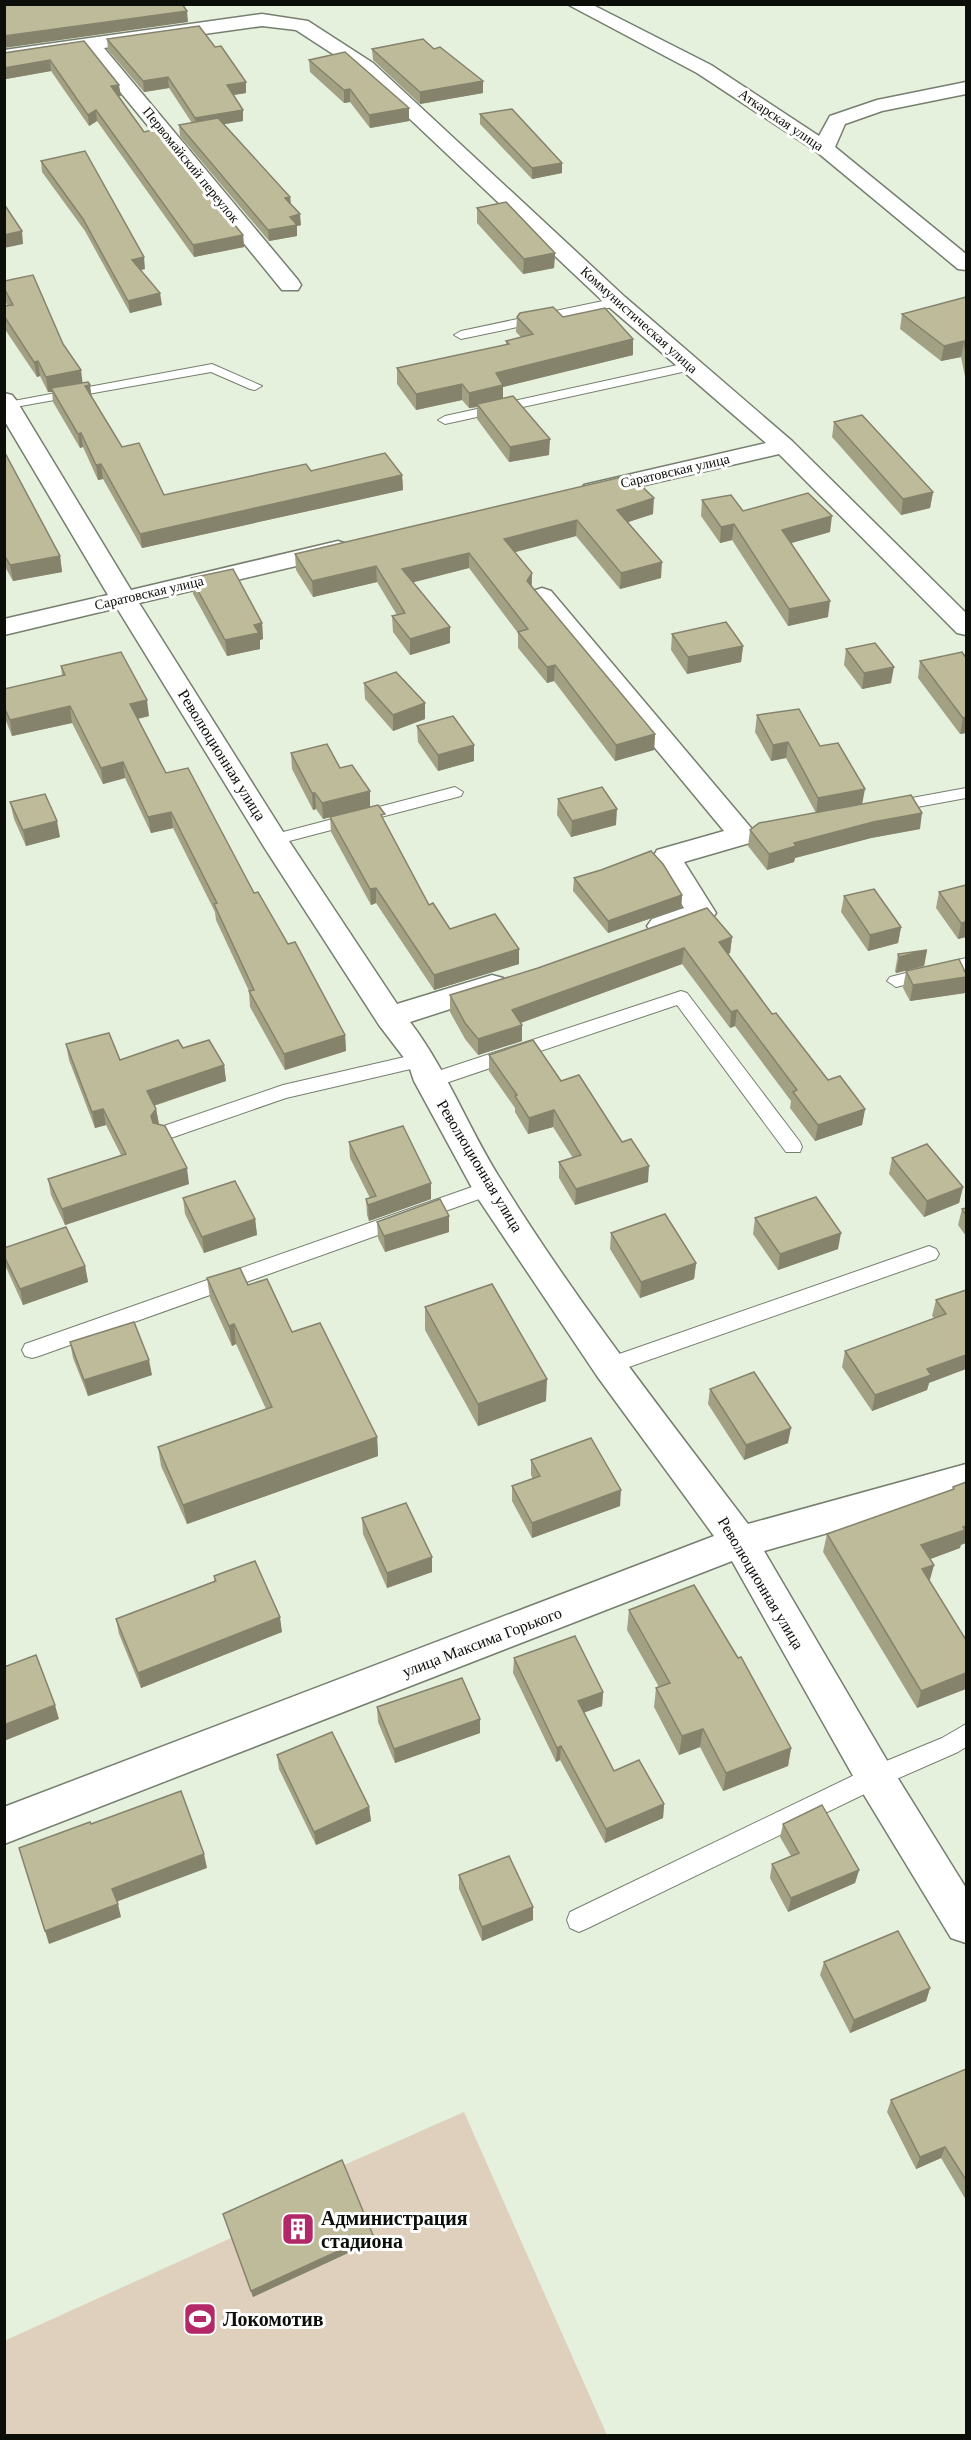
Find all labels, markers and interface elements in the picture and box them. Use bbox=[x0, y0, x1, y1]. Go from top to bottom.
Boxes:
street label: Аткарская улица bbox=[736, 86, 827, 154]
street label: Первомайский переулок bbox=[140, 104, 242, 226]
street label: Коммунистическая улица bbox=[577, 264, 701, 377]
street label: Саратовская улица bbox=[619, 451, 732, 491]
street label: Саратовская улица bbox=[93, 573, 206, 613]
street label: Революционная улица bbox=[174, 686, 269, 824]
street label: Революционная улица bbox=[433, 1097, 526, 1236]
street label: Революционная улица bbox=[714, 1514, 807, 1653]
street label: улица Максима Горького bbox=[400, 1604, 564, 1681]
place label: Администрация стадиона bbox=[321, 2207, 468, 2252]
building icon: Администрация стадиона bbox=[280, 2211, 316, 2247]
sports icon: Локомотив bbox=[182, 2301, 218, 2337]
place label: Локомотив bbox=[223, 2308, 324, 2330]

